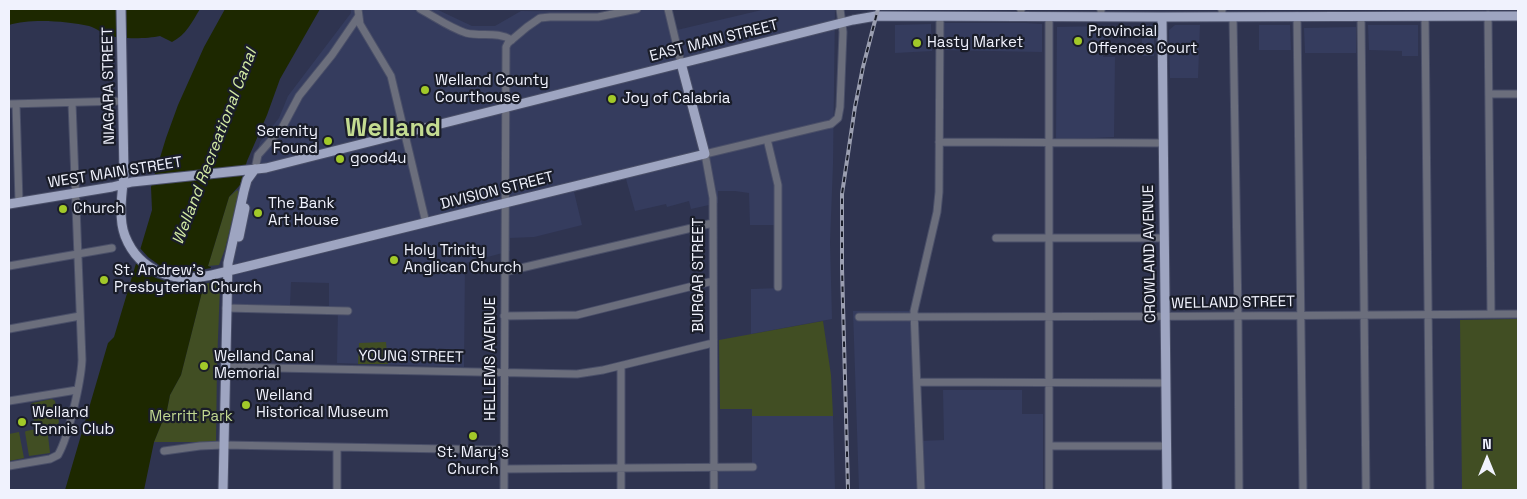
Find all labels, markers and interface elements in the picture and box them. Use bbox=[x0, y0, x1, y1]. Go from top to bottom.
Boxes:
street label: EAST MAIN STREET bbox=[648, 16, 780, 66]
place label: Provincial Offences Court bbox=[1088, 23, 1197, 58]
street label: NIAGARA STREET bbox=[99, 27, 119, 145]
place label: Hasty Market bbox=[927, 34, 1023, 52]
marker: Provincial Offences Court bbox=[1072, 35, 1084, 47]
marker: Hasty Market bbox=[911, 37, 923, 49]
water label: Welland Recreational Canal bbox=[169, 46, 261, 248]
place label: Welland County Courthouse bbox=[435, 72, 549, 107]
marker: Welland County Courthouse bbox=[419, 84, 431, 96]
place label: Joy of Calabria bbox=[622, 90, 730, 108]
marker: Joy of Calabria bbox=[606, 93, 618, 105]
district label: Welland bbox=[345, 114, 441, 144]
place label: Serenity Found bbox=[257, 123, 318, 158]
marker: Serenity Found bbox=[322, 135, 334, 147]
place label: good4u bbox=[350, 150, 406, 168]
marker: good4u bbox=[334, 153, 346, 165]
street label: WEST MAIN STREET bbox=[47, 154, 183, 192]
street label: DIVISION STREET bbox=[439, 168, 555, 214]
street label: CROWLAND AVENUE bbox=[1140, 185, 1160, 323]
place label: The Bank Art House bbox=[268, 195, 339, 230]
place label: Church bbox=[73, 200, 124, 218]
marker: Church bbox=[57, 203, 69, 215]
marker: The Bank Art House bbox=[252, 207, 264, 219]
street label: BURGAR STREET bbox=[690, 218, 708, 332]
place label: Holy Trinity Anglican Church bbox=[404, 242, 522, 277]
marker: Holy Trinity Anglican Church bbox=[388, 254, 400, 266]
place label: St. Andrew's Presbyterian Church bbox=[114, 262, 262, 297]
marker: St. Andrew's Presbyterian Church bbox=[98, 274, 110, 286]
street label: WELLAND STREET bbox=[1171, 293, 1295, 313]
street label: HELLEMS AVENUE bbox=[482, 297, 500, 421]
street label: YOUNG STREET bbox=[358, 347, 464, 367]
place label: Welland Canal Memorial bbox=[214, 348, 314, 383]
marker: Welland Canal Memorial bbox=[198, 360, 210, 372]
place label: Welland Historical Museum bbox=[256, 387, 389, 422]
marker: Welland Historical Museum bbox=[240, 399, 252, 411]
place label: Welland Tennis Club bbox=[32, 404, 114, 439]
park label: Merritt Park bbox=[149, 408, 233, 426]
marker: Welland Tennis Club bbox=[16, 416, 28, 428]
marker: St. Mary's Church bbox=[467, 430, 479, 442]
north arrow bbox=[1462, 434, 1512, 484]
text: N bbox=[1482, 435, 1492, 453]
place label: St. Mary's Church bbox=[437, 444, 509, 479]

